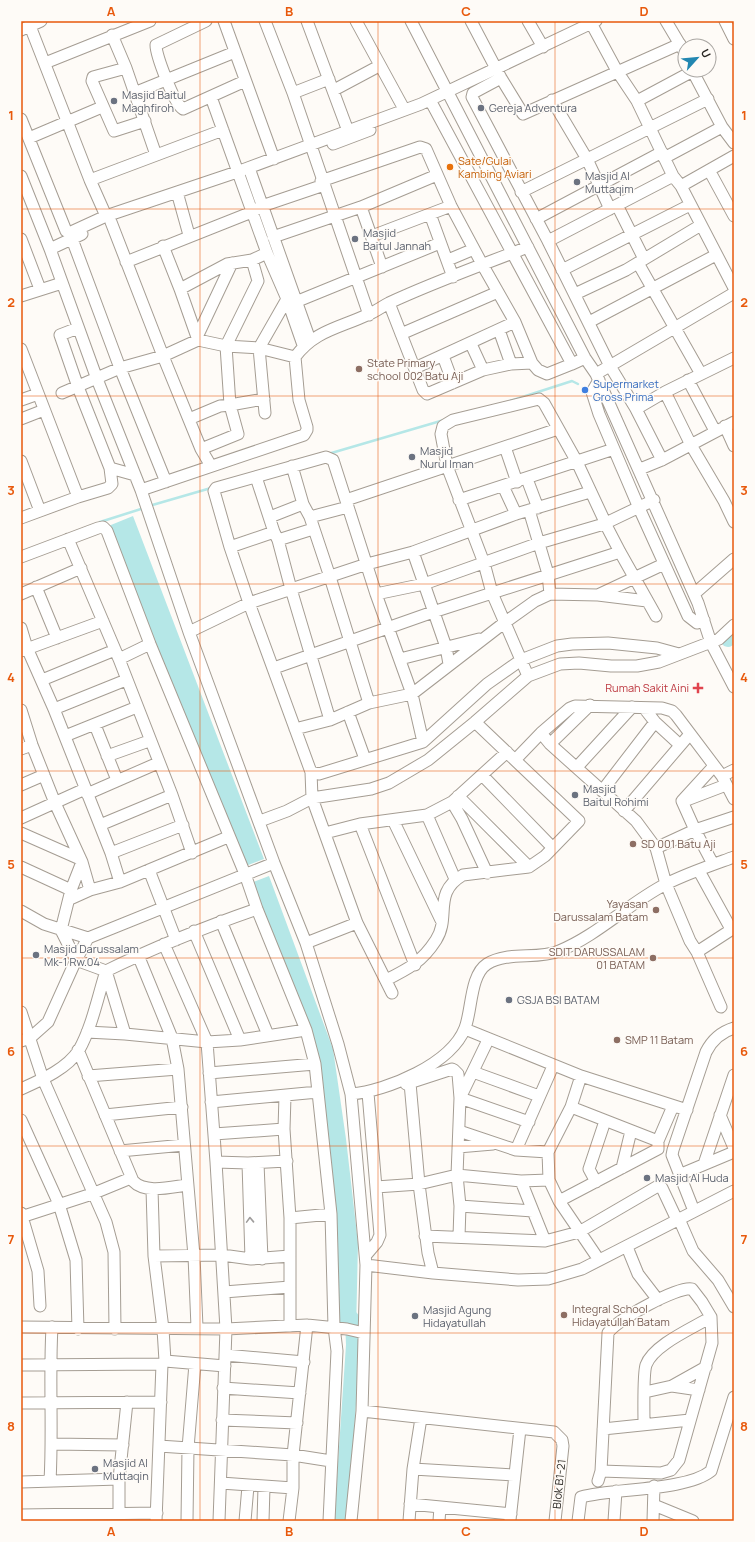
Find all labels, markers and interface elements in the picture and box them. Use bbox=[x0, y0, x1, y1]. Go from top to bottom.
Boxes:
text: A bbox=[107, 2, 116, 20]
text: B bbox=[285, 2, 293, 20]
text: C bbox=[461, 2, 471, 20]
text: D bbox=[639, 2, 649, 20]
north arrow bbox=[677, 38, 717, 78]
text: U bbox=[698, 46, 715, 60]
place label: Masjid Baitul Maghfiroh bbox=[122, 87, 186, 115]
marker: Masjid Baitul Maghfiroh bbox=[109, 96, 119, 106]
place label: Gereja Adventura bbox=[489, 100, 577, 115]
marker: Gereja Adventura bbox=[476, 103, 486, 113]
text: 1 bbox=[8, 106, 14, 124]
text: 1 bbox=[741, 106, 747, 124]
place label: Sate/Gulai Kambing Aviari bbox=[458, 153, 532, 181]
marker: Sate/Gulai Kambing Aviari bbox=[445, 162, 455, 172]
place label: Masjid Al Muttaqim bbox=[585, 168, 633, 196]
marker: Masjid Al Muttaqim bbox=[572, 177, 582, 187]
place label: Masjid Baitul Jannah bbox=[363, 225, 431, 253]
marker: Masjid Baitul Jannah bbox=[350, 234, 360, 244]
text: 2 bbox=[7, 293, 15, 311]
text: 2 bbox=[740, 293, 748, 311]
place label: State Primary school 002 Batu Aji bbox=[367, 355, 463, 383]
marker: State Primary school 002 Batu Aji bbox=[354, 364, 364, 374]
place label: Supermarket Gross Prima bbox=[593, 376, 659, 404]
marker: Supermarket Gross Prima bbox=[580, 385, 590, 395]
place label: Masjid Nurul Iman bbox=[420, 443, 474, 471]
marker: Masjid Nurul Iman bbox=[407, 452, 417, 462]
text: 3 bbox=[7, 481, 15, 499]
text: 3 bbox=[740, 481, 748, 499]
text: 4 bbox=[7, 668, 15, 686]
text: 4 bbox=[740, 668, 748, 686]
place label: Rumah Sakit Aini bbox=[605, 680, 689, 695]
marker: Rumah Sakit Aini bbox=[692, 682, 704, 694]
place label: Masjid Baitul Rohimi bbox=[583, 781, 649, 809]
marker: Masjid Baitul Rohimi bbox=[570, 790, 580, 800]
place label: SD 001 Batu Aji bbox=[641, 836, 716, 851]
marker: SD 001 Batu Aji bbox=[628, 839, 638, 849]
text: 5 bbox=[7, 855, 15, 873]
text: 5 bbox=[740, 855, 748, 873]
place label: Yayasan Darussalam Batam bbox=[553, 896, 648, 924]
marker: Yayasan Darussalam Batam bbox=[651, 905, 661, 915]
place label: Masjid Darussalam Mk-1 Rw.04 bbox=[44, 941, 139, 969]
place label: SDIT DARUSSALAM 01 BATAM bbox=[549, 944, 645, 972]
marker: Masjid Darussalam Mk-1 Rw.04 bbox=[31, 950, 41, 960]
marker: SDIT DARUSSALAM 01 BATAM bbox=[648, 953, 658, 963]
place label: GSJA BSI BATAM bbox=[517, 992, 600, 1007]
marker: GSJA BSI BATAM bbox=[504, 995, 514, 1005]
place label: SMP 11 Batam bbox=[625, 1032, 693, 1047]
marker: SMP 11 Batam bbox=[612, 1035, 622, 1045]
text: 6 bbox=[7, 1042, 15, 1060]
text: 6 bbox=[740, 1042, 748, 1060]
place label: Masjid Al Huda bbox=[655, 1170, 729, 1185]
marker: Masjid Al Huda bbox=[642, 1173, 652, 1183]
one-way arrow bbox=[246, 1217, 254, 1223]
text: 7 bbox=[8, 1230, 15, 1248]
text: 7 bbox=[741, 1230, 748, 1248]
place label: Integral School Hidayatullah Batam bbox=[572, 1301, 670, 1329]
place label: Masjid Agung Hidayatullah bbox=[423, 1302, 491, 1330]
marker: Integral School Hidayatullah Batam bbox=[559, 1310, 569, 1320]
marker: Masjid Agung Hidayatullah bbox=[410, 1311, 420, 1321]
text: 8 bbox=[7, 1417, 15, 1435]
text: 8 bbox=[740, 1417, 748, 1435]
place label: Masjid Al Muttaqin bbox=[103, 1455, 149, 1483]
street label: Blok B1-21 bbox=[548, 1458, 569, 1509]
marker: Masjid Al Muttaqin bbox=[90, 1464, 100, 1474]
text: A bbox=[107, 1522, 116, 1540]
text: B bbox=[285, 1522, 293, 1540]
text: C bbox=[461, 1522, 471, 1540]
text: D bbox=[639, 1522, 649, 1540]

